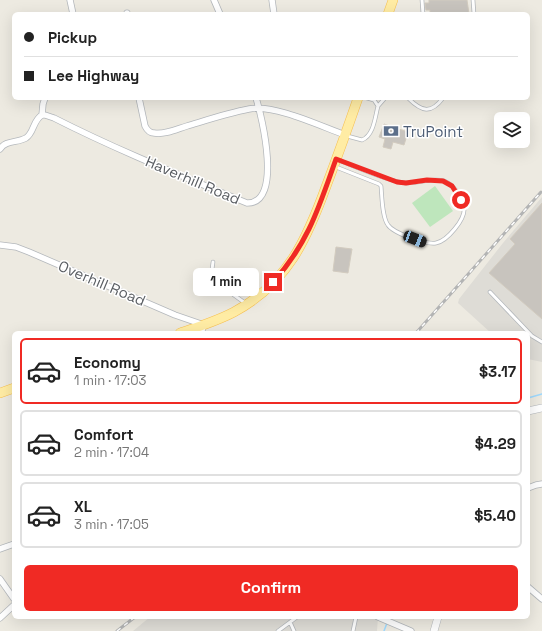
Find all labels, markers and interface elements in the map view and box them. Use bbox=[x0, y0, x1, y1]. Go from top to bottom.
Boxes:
text: Pickup bbox=[48, 28, 97, 47]
text: Lee Highway bbox=[48, 66, 139, 85]
map controls bbox=[494, 112, 530, 148]
button: layers bbox=[494, 112, 530, 148]
bank icon: TruPoint bbox=[382, 122, 400, 140]
place label: TruPoint bbox=[403, 122, 463, 141]
street label: Haverhill Road bbox=[143, 151, 243, 209]
route start bbox=[452, 191, 470, 209]
car bbox=[402, 229, 428, 249]
street label: Overhill Road bbox=[55, 256, 149, 310]
callout: 1 min bbox=[193, 268, 259, 296]
text: 1 min bbox=[210, 273, 242, 290]
route end bbox=[264, 273, 282, 291]
icon: car bbox=[26, 353, 62, 389]
text: Economy bbox=[74, 353, 141, 372]
text: $3.17 bbox=[479, 362, 516, 381]
text: 1 min · 17:03 bbox=[74, 372, 146, 389]
icon: car bbox=[26, 425, 62, 461]
text: Comfort bbox=[74, 425, 134, 444]
text: $4.29 bbox=[475, 434, 516, 453]
text: 2 min · 17:04 bbox=[74, 444, 149, 461]
icon: car bbox=[26, 497, 62, 533]
text: XL bbox=[74, 497, 92, 516]
text: $5.40 bbox=[474, 506, 516, 525]
text: 3 min · 17:05 bbox=[74, 516, 149, 533]
button: Confirm bbox=[24, 565, 518, 611]

